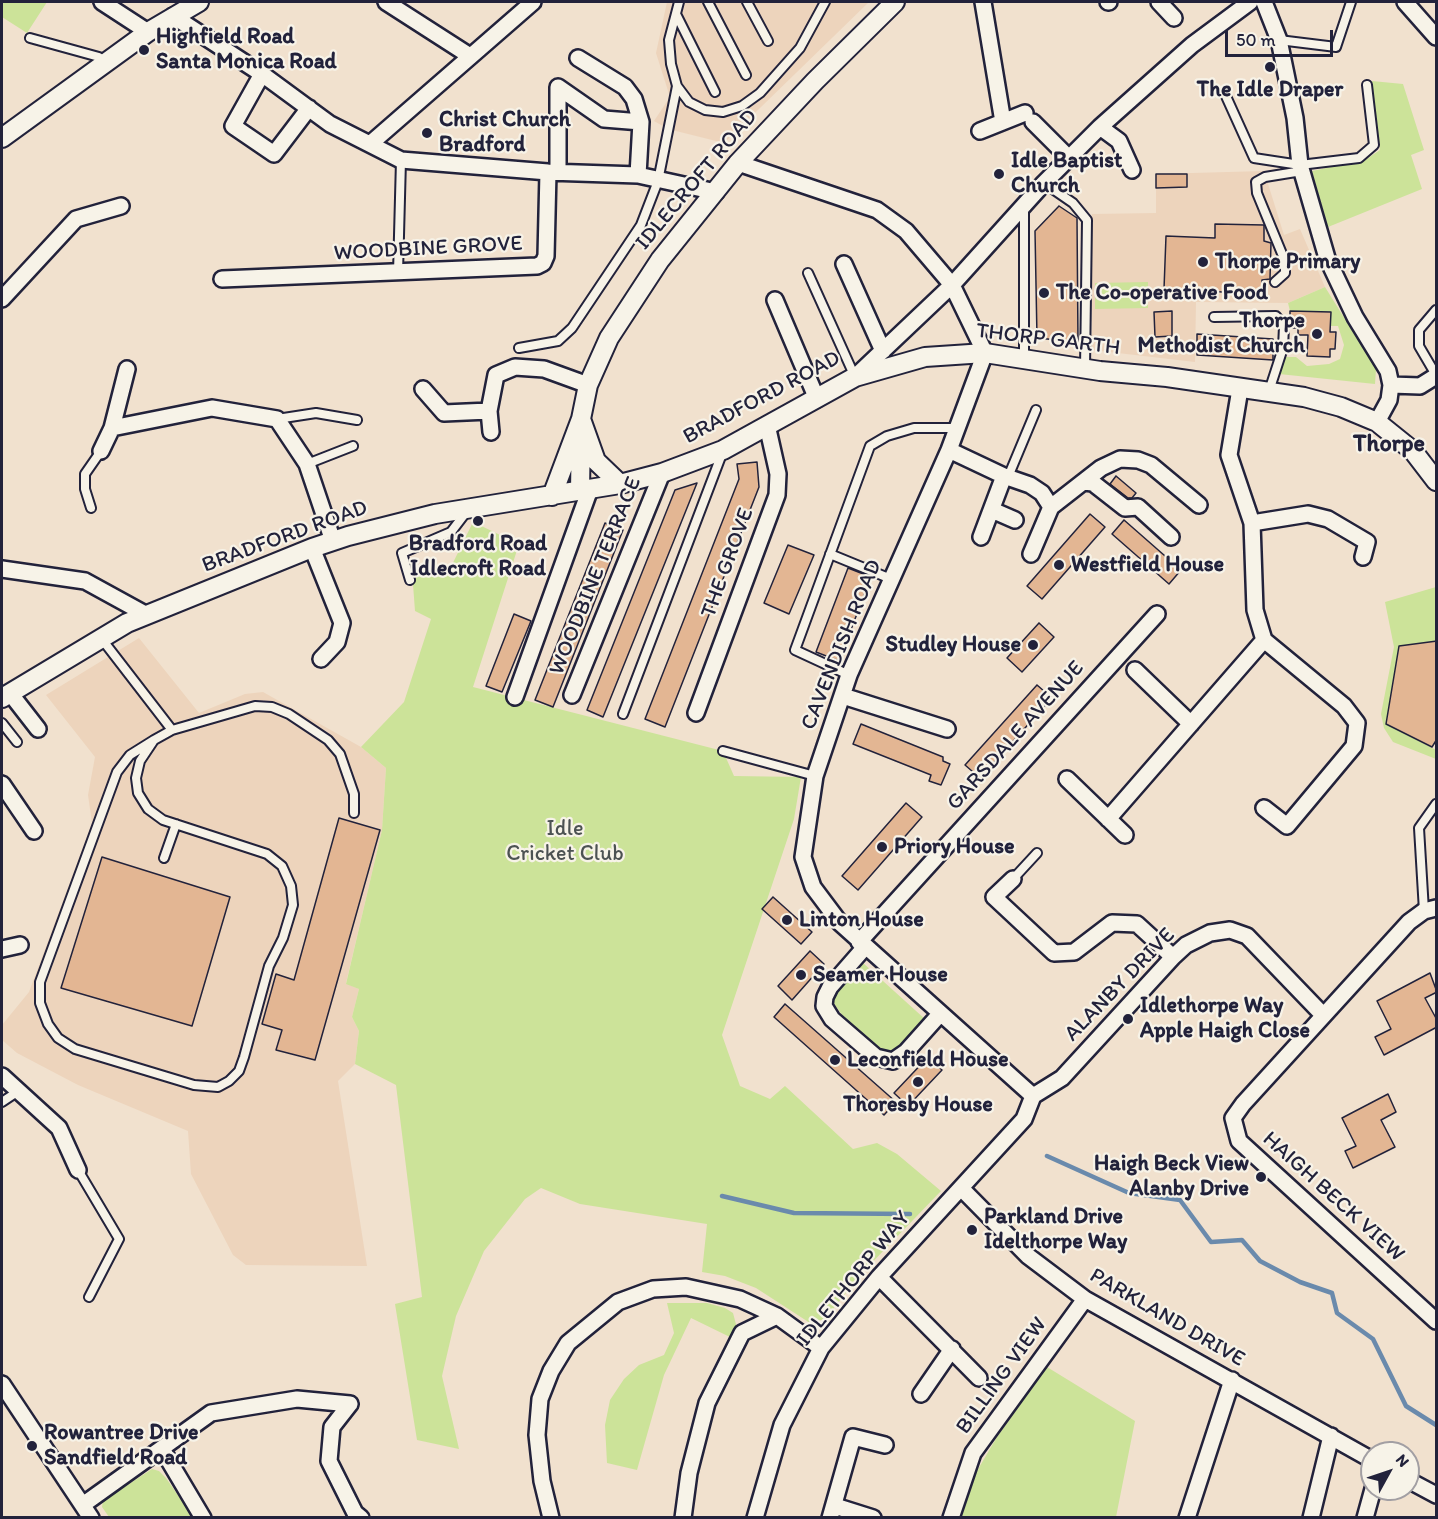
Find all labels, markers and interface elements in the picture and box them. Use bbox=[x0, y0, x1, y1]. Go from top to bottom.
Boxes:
scale bar bbox=[1228, 18, 1336, 56]
place label: Highfield Road Santa Monica Road bbox=[156, 24, 337, 76]
text: 50 m bbox=[1236, 29, 1276, 51]
marker: Highfield Road Santa Monica Road bbox=[137, 43, 151, 57]
marker: The Idle Draper bbox=[1263, 60, 1277, 74]
place label: The Idle Draper bbox=[1197, 77, 1343, 103]
street label: IDLECROFT ROAD bbox=[630, 104, 764, 256]
place label: Christ Church Bradford bbox=[439, 107, 571, 158]
marker: Christ Church Bradford bbox=[420, 126, 434, 140]
place label: Idle Baptist Church bbox=[1011, 148, 1122, 200]
marker: Idle Baptist Church bbox=[992, 167, 1006, 181]
street label: WOODBINE GROVE bbox=[333, 231, 523, 267]
place label: Thorpe Primary bbox=[1215, 249, 1360, 275]
marker: Thorpe Primary bbox=[1196, 255, 1210, 269]
place label: The Co-operative Food bbox=[1056, 280, 1268, 306]
marker: The Co-operative Food bbox=[1037, 286, 1051, 300]
place label: Thorpe Methodist Church bbox=[1137, 308, 1305, 360]
street label: THORP GARTH bbox=[974, 318, 1122, 362]
marker: Thorpe Methodist Church bbox=[1310, 327, 1324, 341]
street label: BRADFORD ROAD bbox=[679, 345, 845, 451]
district label: Thorpe bbox=[1353, 431, 1425, 459]
street label: WOODBINE TERRACE bbox=[544, 473, 648, 679]
street label: BRADFORD ROAD bbox=[199, 495, 371, 579]
street label: THE GROVE bbox=[696, 505, 760, 621]
marker: Bradford Road Idlecroft Road bbox=[471, 514, 485, 528]
place label: Bradford Road Idlecroft Road bbox=[409, 531, 547, 582]
place label: Westfield House bbox=[1071, 552, 1224, 578]
street label: CAVENDISH ROAD bbox=[796, 556, 888, 734]
marker: Westfield House bbox=[1052, 558, 1066, 572]
place label: Studley House bbox=[886, 632, 1021, 658]
marker: Studley House bbox=[1026, 638, 1040, 652]
street label: GARSDALE AVENUE bbox=[942, 656, 1090, 816]
park label: Idle Cricket Club bbox=[506, 816, 624, 867]
place label: Priory House bbox=[894, 834, 1015, 860]
marker: Priory House bbox=[875, 840, 889, 854]
place label: Linton House bbox=[799, 907, 924, 933]
marker: Linton House bbox=[780, 913, 794, 927]
street label: ALANBY DRIVE bbox=[1059, 923, 1181, 1047]
place label: Seamer House bbox=[813, 962, 948, 988]
marker: Seamer House bbox=[794, 968, 808, 982]
place label: Idlethorpe Way Apple Haigh Close bbox=[1140, 993, 1310, 1044]
marker: Idlethorpe Way Apple Haigh Close bbox=[1121, 1012, 1135, 1026]
place label: Leconfield House bbox=[847, 1047, 1009, 1073]
marker: Leconfield House bbox=[828, 1053, 842, 1067]
marker: Thoresby House bbox=[911, 1075, 925, 1089]
place label: Thoresby House bbox=[843, 1092, 993, 1118]
street label: HAIGH BECK VIEW bbox=[1256, 1126, 1410, 1268]
place label: Haigh Beck View Alanby Drive bbox=[1094, 1151, 1249, 1202]
marker: Haigh Beck View Alanby Drive bbox=[1254, 1170, 1268, 1184]
place label: Parkland Drive Idelthorpe Way bbox=[984, 1204, 1127, 1256]
street label: IDLETHORP WAY bbox=[791, 1206, 917, 1352]
marker: Parkland Drive Idelthorpe Way bbox=[965, 1223, 979, 1237]
street label: PARKLAND DRIVE bbox=[1085, 1263, 1249, 1373]
street label: BILLING VIEW bbox=[951, 1313, 1053, 1439]
place label: Rowantree Drive Sandfield Road bbox=[44, 1420, 199, 1472]
marker: Rowantree Drive Sandfield Road bbox=[25, 1439, 39, 1453]
north arrow bbox=[1360, 1441, 1420, 1501]
text: N bbox=[1392, 1450, 1413, 1471]

